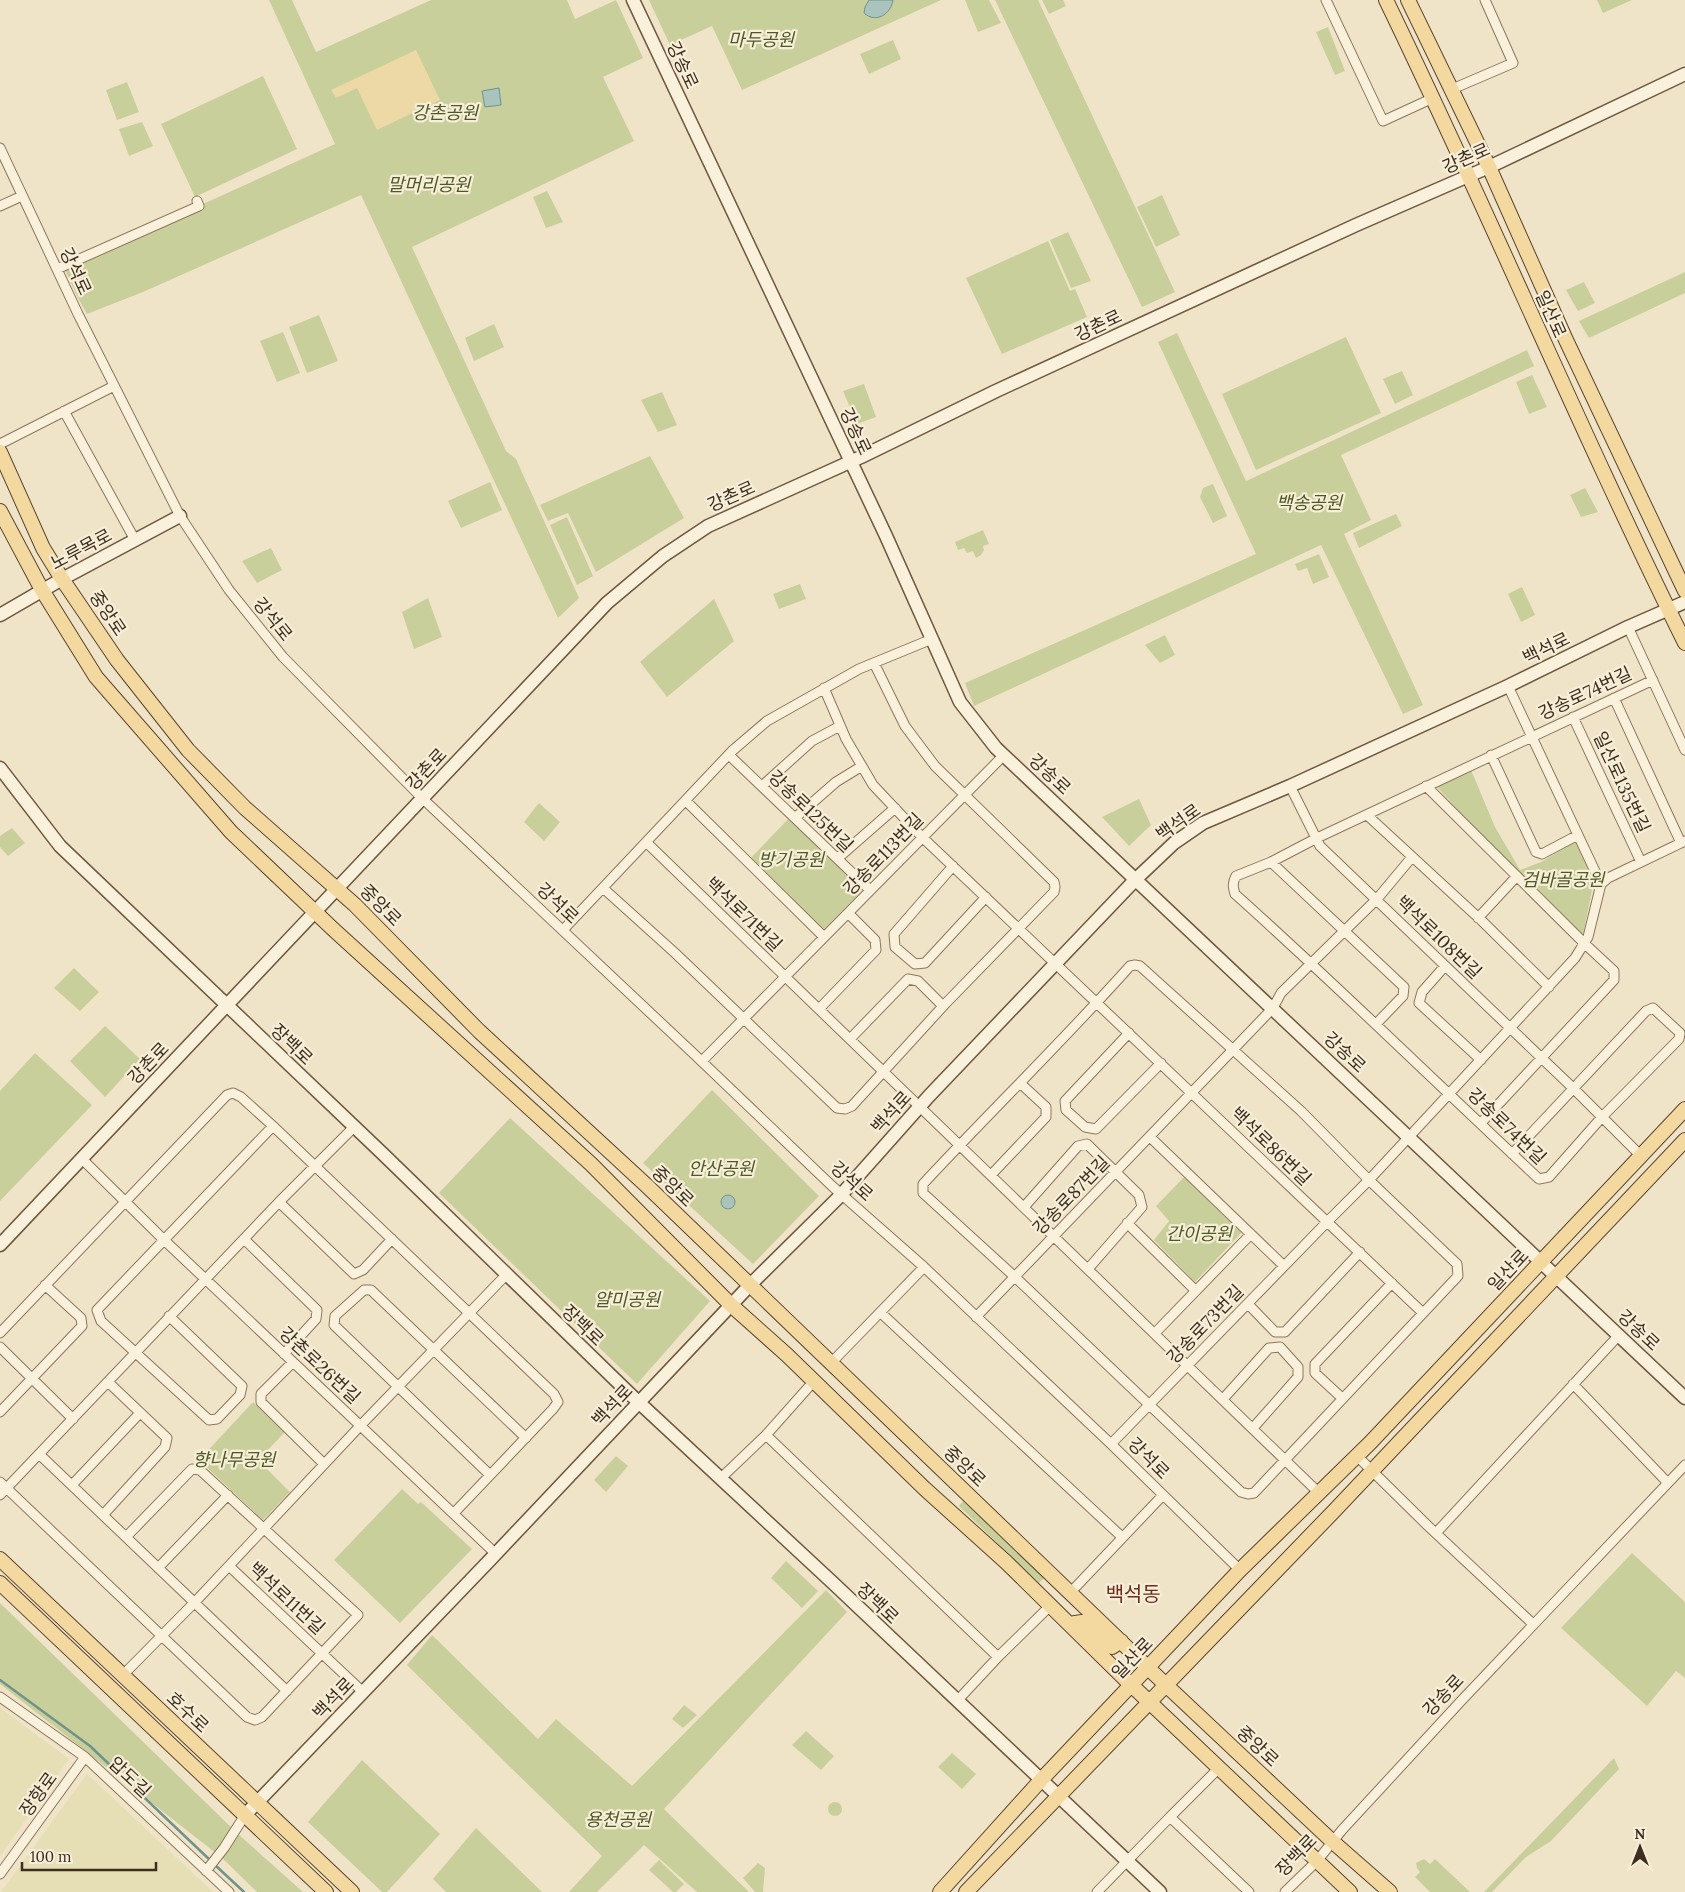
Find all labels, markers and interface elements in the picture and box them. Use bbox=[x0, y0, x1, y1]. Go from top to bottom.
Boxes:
park label: 마두공원 bbox=[728, 28, 796, 51]
street label: 강송로 bbox=[662, 38, 704, 92]
park label: 강촌공원 bbox=[412, 101, 480, 124]
street label: 강촌로 bbox=[1439, 137, 1493, 179]
park label: 말머리공원 bbox=[388, 173, 472, 196]
street label: 강석로 bbox=[55, 244, 97, 298]
street label: 일산로 bbox=[1530, 287, 1572, 341]
street label: 강촌로 bbox=[1071, 304, 1125, 346]
street label: 강송로 bbox=[835, 404, 877, 458]
street label: 강촌로 bbox=[704, 475, 758, 517]
park label: 백송공원 bbox=[1276, 491, 1344, 514]
street label: 노루목로 bbox=[46, 523, 116, 575]
street label: 중앙로 bbox=[85, 586, 131, 640]
street label: 강석로 bbox=[248, 592, 298, 646]
street label: 백석로 bbox=[1519, 627, 1573, 669]
street label: 강송로74번길 bbox=[1535, 661, 1635, 725]
street label: 일산로135번길 bbox=[1589, 728, 1655, 836]
street label: 강촌로 bbox=[401, 743, 451, 795]
street label: 강송로 bbox=[1024, 749, 1076, 799]
street label: 강송로125번길 bbox=[764, 765, 858, 857]
street label: 백석로 bbox=[1151, 798, 1205, 846]
street label: 강송로113번길 bbox=[838, 808, 928, 900]
park label: 방기공원 bbox=[758, 848, 826, 871]
park label: 검바골공원 bbox=[1522, 868, 1606, 891]
street label: 백석로71번길 bbox=[701, 872, 787, 956]
street label: 강석로 bbox=[532, 878, 584, 928]
street label: 중앙로 bbox=[355, 879, 407, 931]
street label: 백석로108번길 bbox=[1391, 890, 1487, 984]
street label: 장백로 bbox=[266, 1018, 318, 1070]
street label: 강송로 bbox=[1319, 1027, 1371, 1077]
street label: 강촌로 bbox=[122, 1037, 174, 1089]
street label: 강송로74번길 bbox=[1463, 1083, 1551, 1169]
street label: 백석로 bbox=[866, 1086, 916, 1138]
street label: 백석로86번길 bbox=[1226, 1102, 1316, 1190]
street label: 강송로87번길 bbox=[1028, 1151, 1114, 1239]
street label: 강석로 bbox=[826, 1156, 878, 1206]
park label: 안산공원 bbox=[688, 1157, 756, 1180]
street label: 중앙로 bbox=[647, 1160, 699, 1212]
park label: 간이공원 bbox=[1166, 1222, 1234, 1245]
street label: 일산로 bbox=[1483, 1244, 1533, 1296]
street label: 강송로73번길 bbox=[1162, 1280, 1248, 1368]
park label: 얄미공원 bbox=[594, 1288, 662, 1311]
street label: 장백로 bbox=[557, 1299, 609, 1351]
street label: 강송로 bbox=[1613, 1305, 1665, 1355]
street label: 강촌로26번길 bbox=[275, 1322, 365, 1408]
street label: 백석로 bbox=[587, 1379, 637, 1431]
street label: 강석로 bbox=[1123, 1432, 1175, 1484]
street label: 중앙로 bbox=[939, 1440, 991, 1492]
park label: 향나무공원 bbox=[193, 1448, 277, 1471]
street label: 백석로11번길 bbox=[244, 1557, 330, 1639]
street label: 장백로 bbox=[852, 1577, 904, 1629]
district label: 백석동 bbox=[1105, 1581, 1161, 1606]
street label: 일산로 bbox=[1106, 1632, 1158, 1684]
street label: 강송로 bbox=[1418, 1669, 1468, 1721]
street label: 백석로 bbox=[307, 1672, 359, 1724]
street label: 호수로 bbox=[162, 1687, 214, 1737]
street label: 중앙로 bbox=[1232, 1721, 1284, 1771]
street label: 압도길 bbox=[104, 1752, 156, 1802]
street label: 장항로 bbox=[14, 1767, 62, 1821]
park label: 용천공원 bbox=[585, 1808, 653, 1831]
north arrow bbox=[1615, 1822, 1665, 1872]
text: N bbox=[1635, 1825, 1646, 1843]
street label: 장백로 bbox=[1270, 1829, 1322, 1881]
scale bar bbox=[22, 1840, 156, 1872]
text: 100 m bbox=[30, 1847, 71, 1866]

